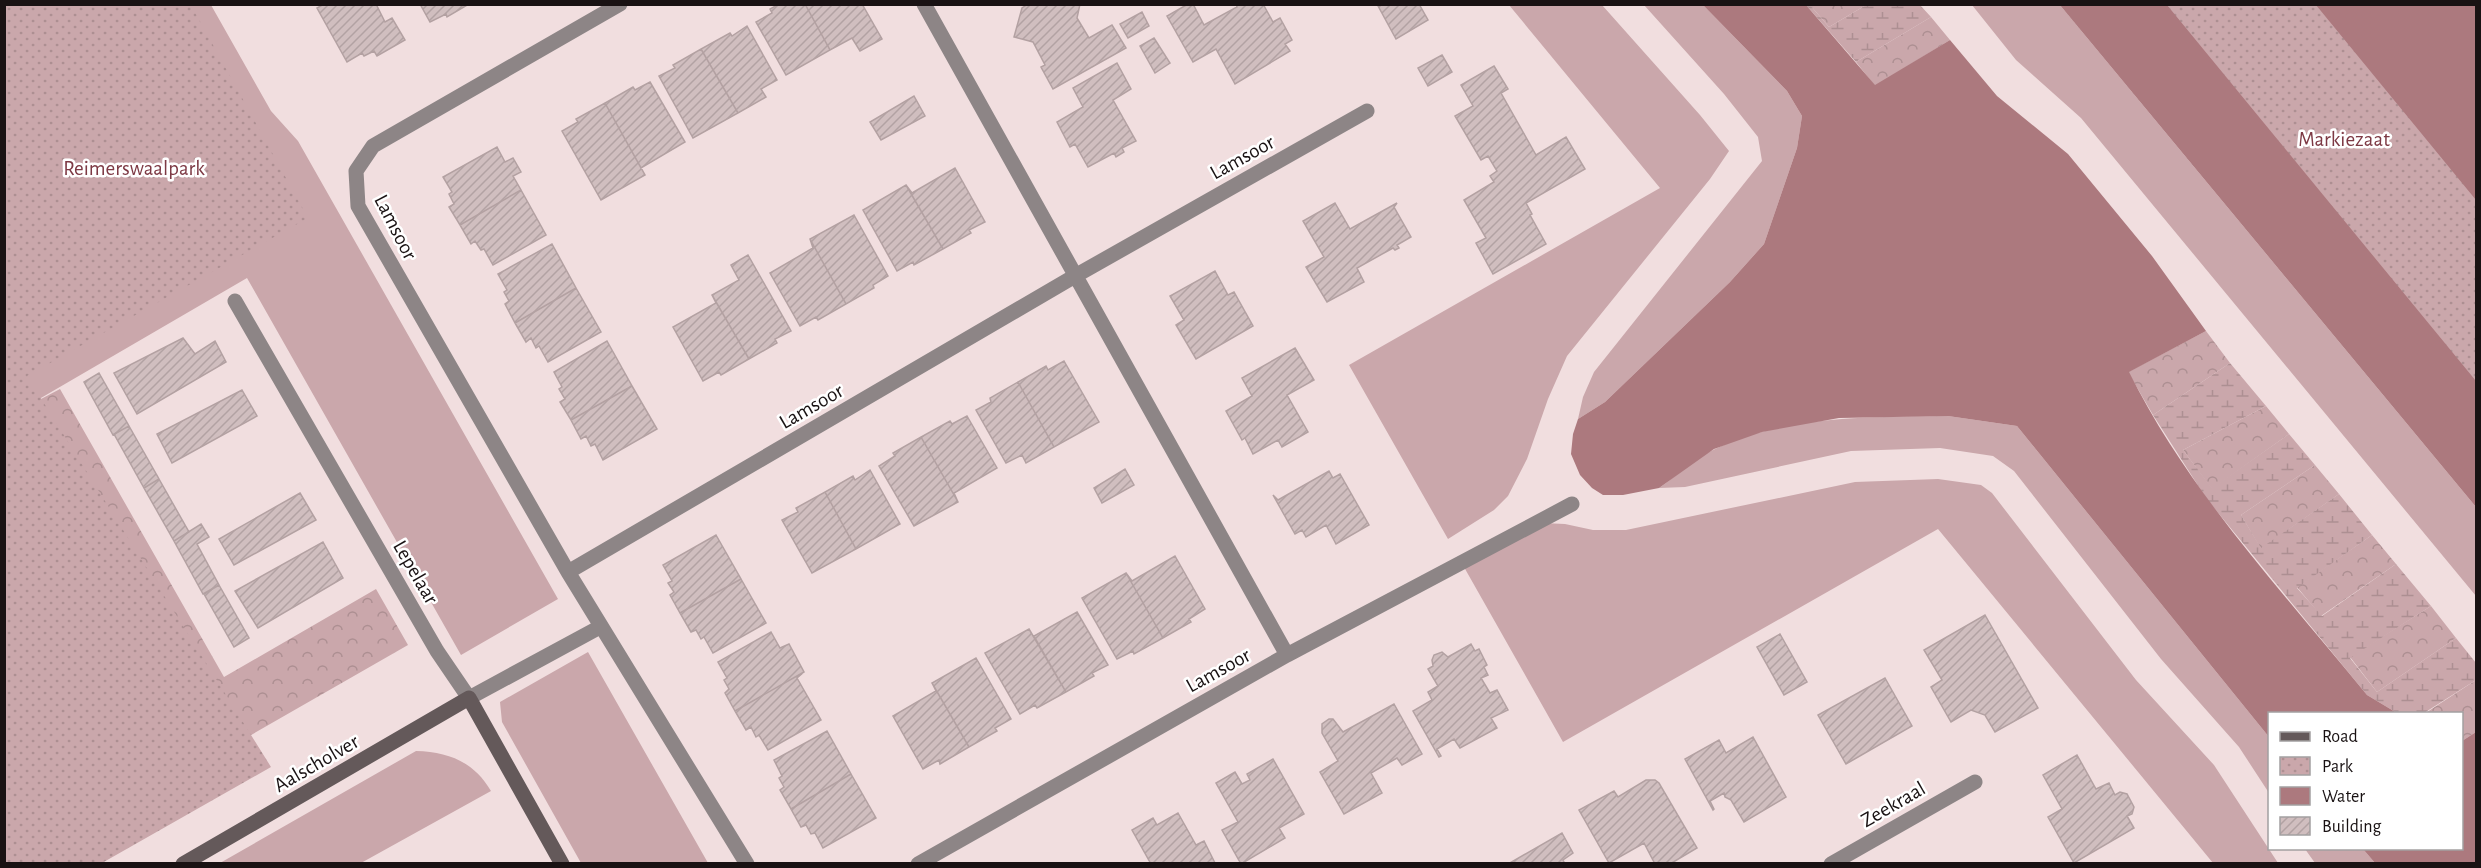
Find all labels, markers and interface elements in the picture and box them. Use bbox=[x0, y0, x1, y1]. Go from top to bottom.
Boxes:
park label: Markiezaat bbox=[2298, 129, 2390, 150]
street label: Lamsoor bbox=[1207, 131, 1278, 184]
park label: Reimerswaalpark bbox=[63, 158, 205, 179]
street label: Lamsoor bbox=[370, 191, 421, 263]
street label: Lamsoor bbox=[776, 380, 847, 433]
street label: Lepelaar bbox=[389, 537, 442, 608]
street label: Lamsoor bbox=[1183, 644, 1254, 697]
legend bbox=[2268, 712, 2463, 850]
text: Road bbox=[2322, 728, 2358, 746]
street label: Aalscholver bbox=[270, 731, 363, 796]
text: Park bbox=[2322, 758, 2354, 776]
street label: Zeekraal bbox=[1857, 778, 1929, 831]
text: Water bbox=[2322, 788, 2365, 806]
text: Building bbox=[2322, 818, 2382, 836]

